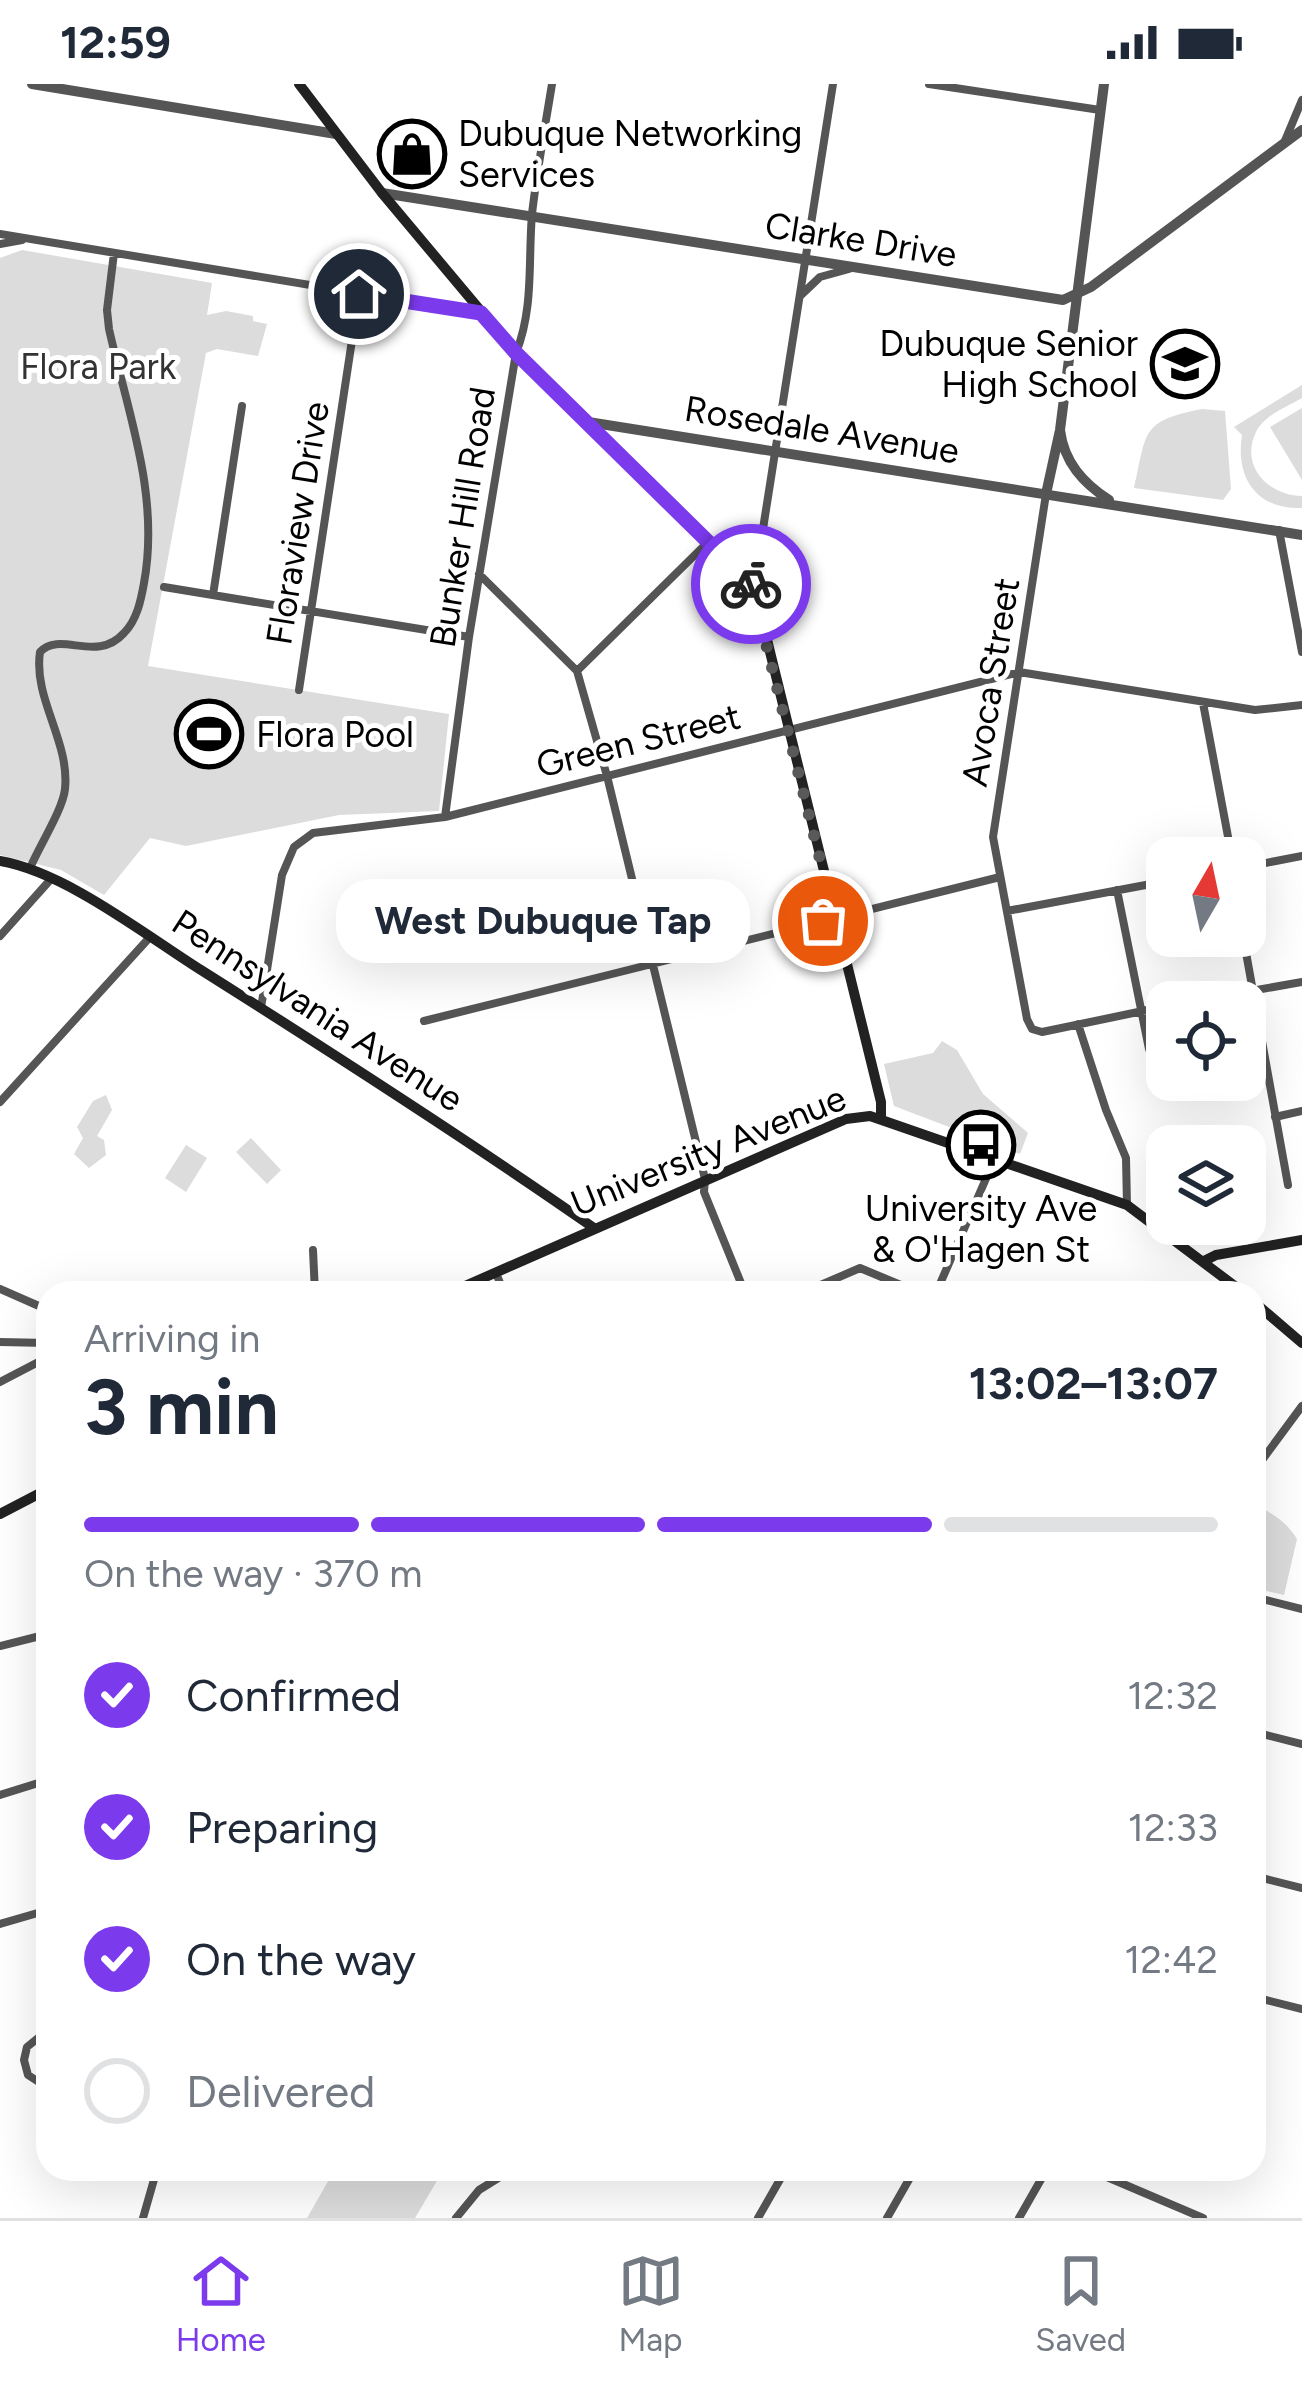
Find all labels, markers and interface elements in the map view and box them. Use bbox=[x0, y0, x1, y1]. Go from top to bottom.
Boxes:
text: 12:59 bbox=[60, 15, 171, 69]
place label: Dubuque Networking Services bbox=[458, 112, 803, 196]
shop icon: Dubuque Networking Services bbox=[377, 119, 447, 189]
street label: Clarke Drive bbox=[762, 203, 960, 276]
pin bbox=[308, 243, 410, 345]
icon: home bbox=[326, 261, 392, 327]
place label: Dubuque Senior High School bbox=[879, 322, 1138, 406]
school or university icon: Dubuque Senior High School bbox=[1150, 329, 1220, 399]
park label: Flora Park bbox=[20, 345, 177, 388]
street label: Bunker Hill Road bbox=[421, 384, 504, 650]
street label: Rosedale Avenue bbox=[682, 387, 962, 472]
street label: Floraview Drive bbox=[257, 399, 338, 648]
courier bbox=[691, 524, 811, 644]
icon: bike bbox=[718, 551, 784, 617]
street label: Avoca Street bbox=[953, 575, 1028, 789]
street label: Green Street bbox=[532, 694, 745, 787]
sports icon: Flora Pool bbox=[174, 699, 244, 769]
place label: Flora Pool bbox=[256, 713, 414, 756]
north arrow bbox=[1146, 837, 1266, 957]
map controls bbox=[1146, 837, 1266, 1245]
pin bbox=[772, 870, 874, 972]
callout: West Dubuque Tap bbox=[337, 879, 751, 963]
icon: bag bbox=[790, 888, 856, 954]
text: West Dubuque Tap bbox=[375, 897, 711, 944]
street label: Pennsylvania Avenue bbox=[164, 900, 471, 1121]
button: locate bbox=[1146, 981, 1266, 1101]
street label: University Avenue bbox=[565, 1076, 852, 1225]
bus stop icon: University Ave & O'Hagen St bbox=[946, 1110, 1016, 1180]
button: layers bbox=[1146, 1125, 1266, 1245]
place label: University Ave & O'Hagen St bbox=[865, 1187, 1097, 1271]
text: Arriving in bbox=[84, 1315, 260, 1362]
text: 13:02–13:07 bbox=[969, 1356, 1218, 1410]
text: 3 min bbox=[84, 1360, 279, 1454]
text: On the way · 370 m bbox=[84, 1550, 422, 1597]
icon: check bbox=[84, 1662, 150, 1728]
text: Confirmed bbox=[186, 1668, 401, 1722]
text: 12:32 bbox=[1127, 1672, 1218, 1719]
icon: check bbox=[84, 1794, 150, 1860]
text: Preparing bbox=[186, 1800, 378, 1854]
text: 12:33 bbox=[1128, 1804, 1218, 1851]
icon: check bbox=[84, 1926, 150, 1992]
text: On the way bbox=[186, 1932, 416, 1986]
text: 12:42 bbox=[1124, 1936, 1218, 1983]
text: Delivered bbox=[186, 2064, 375, 2118]
tab: Home bbox=[176, 2248, 266, 2359]
tab: Map bbox=[618, 2248, 684, 2359]
tab: Saved bbox=[1035, 2248, 1126, 2359]

